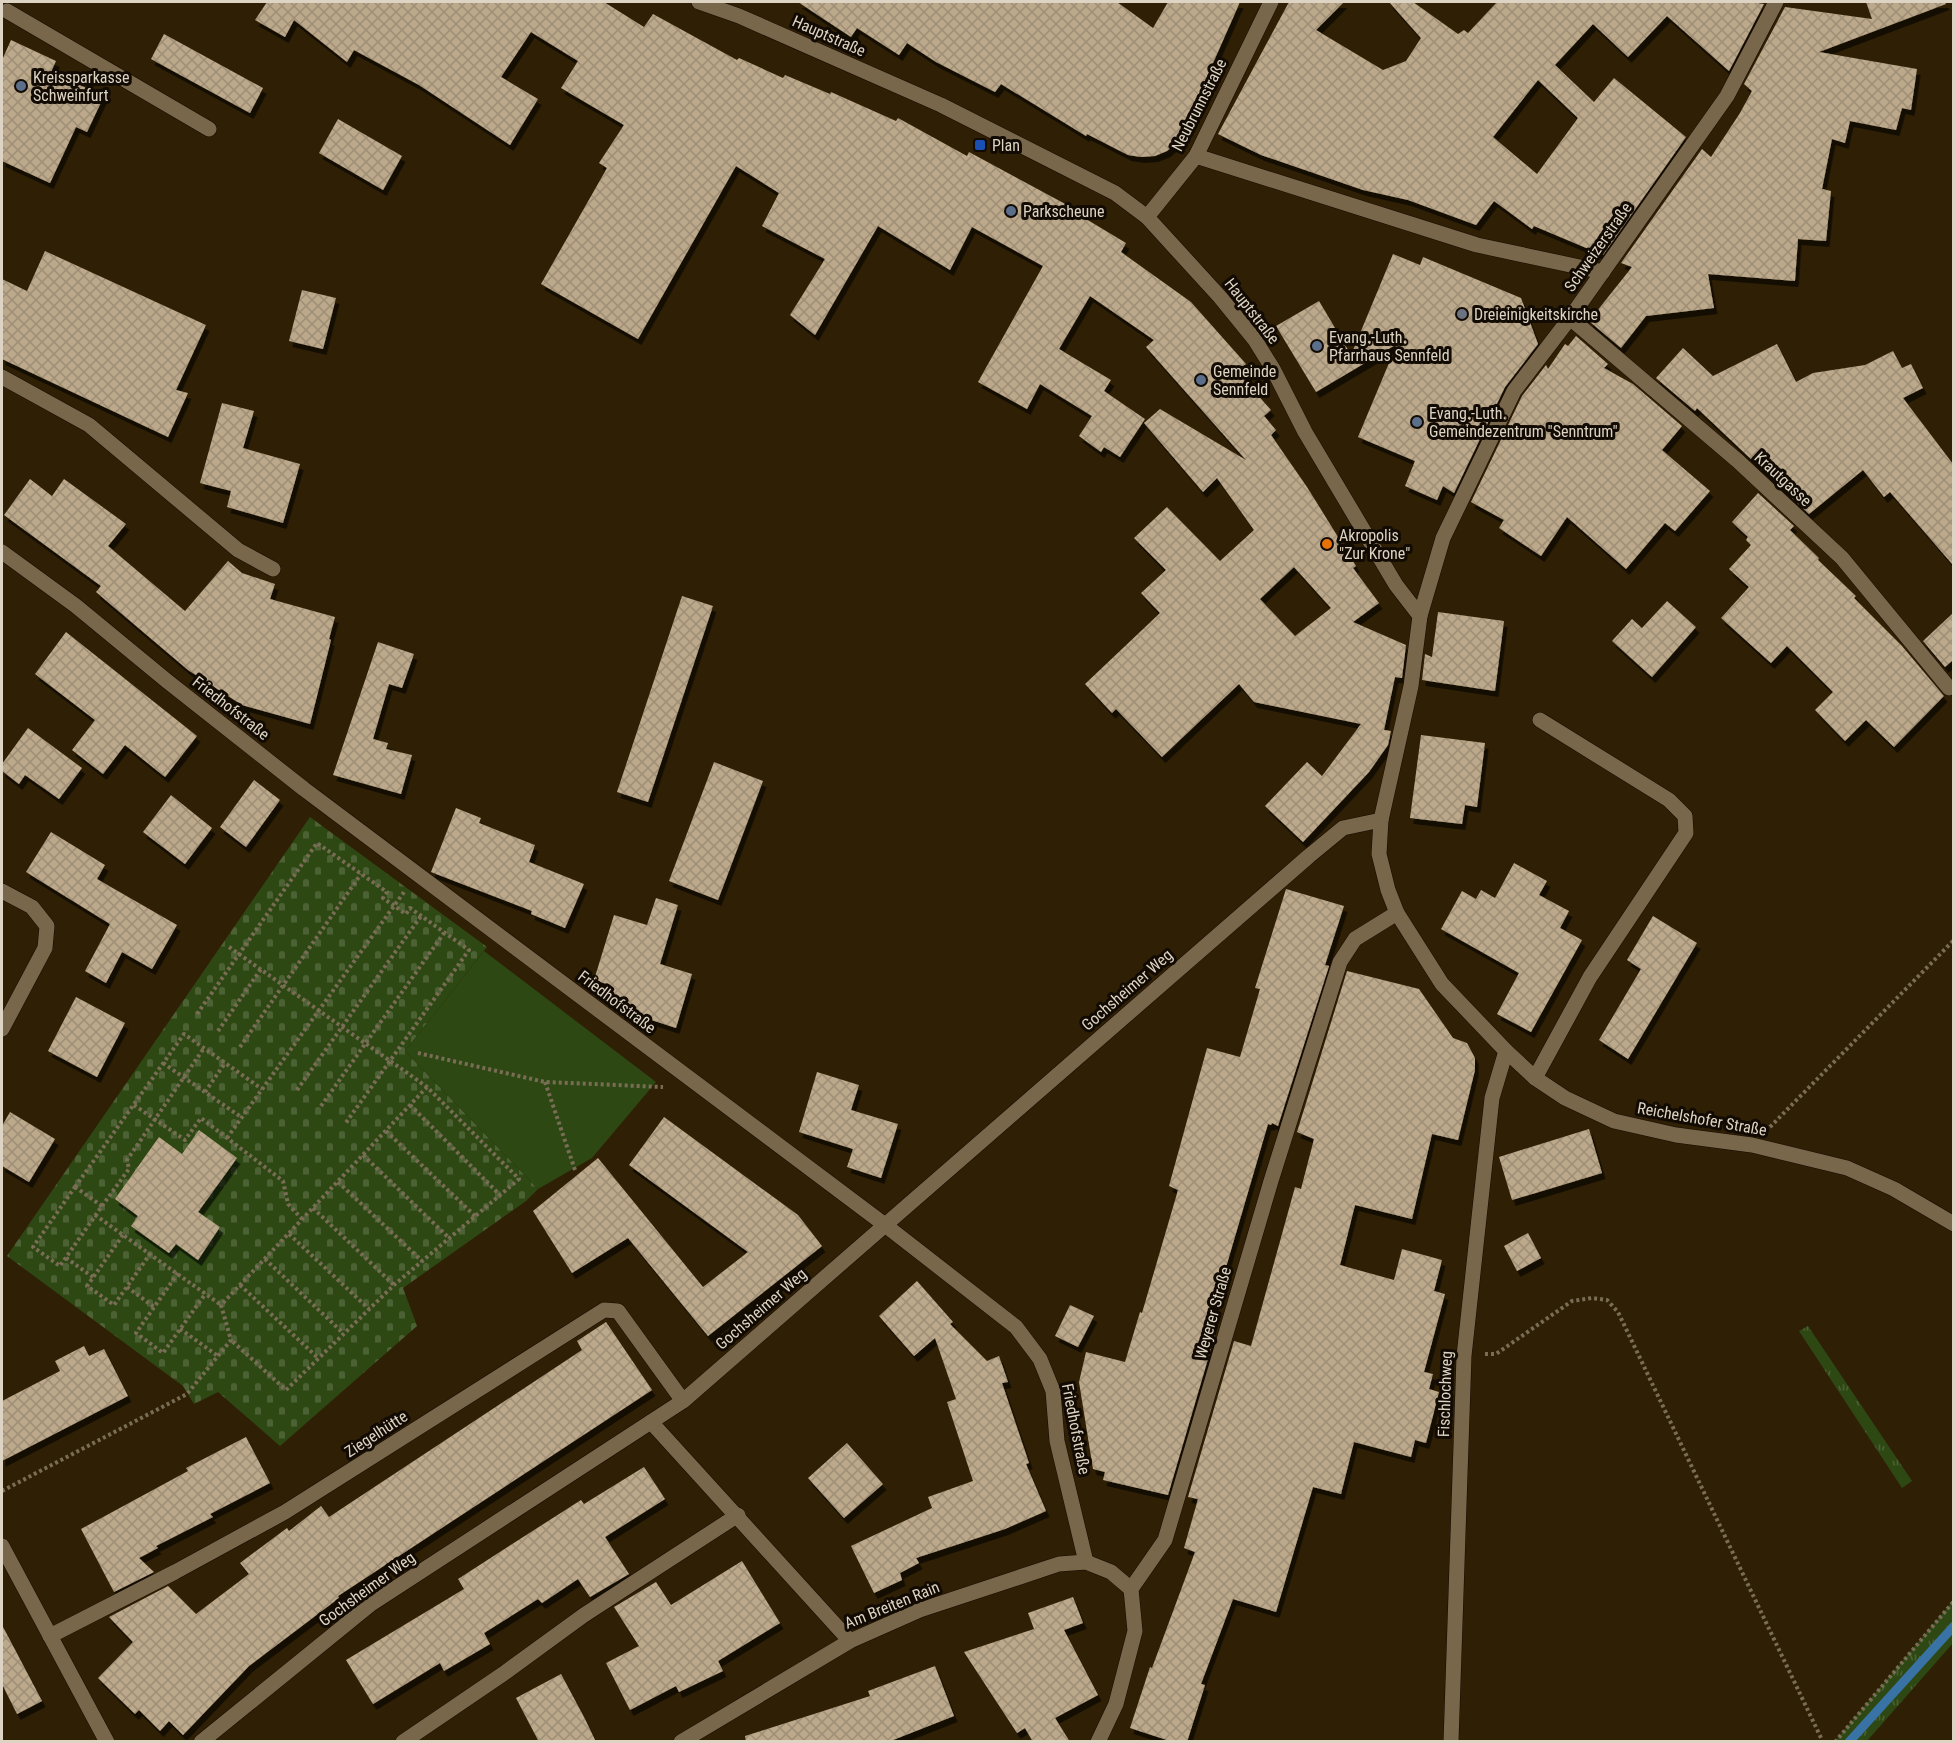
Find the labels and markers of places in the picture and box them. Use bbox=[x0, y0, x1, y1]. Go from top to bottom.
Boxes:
place label: Kreissparkasse Schweinfurt bbox=[33, 68, 130, 105]
marker: Kreissparkasse Schweinfurt bbox=[14, 79, 28, 93]
place label: Plan bbox=[992, 136, 1020, 155]
marker: Plan bbox=[973, 138, 987, 152]
place label: Parkscheune bbox=[1023, 202, 1104, 221]
marker: Parkscheune bbox=[1004, 204, 1018, 218]
place label: Dreieinigkeitskirche bbox=[1474, 305, 1598, 324]
marker: Dreieinigkeitskirche bbox=[1455, 307, 1469, 321]
place label: Evang.-Luth. Pfarrhaus Sennfeld bbox=[1329, 328, 1450, 365]
marker: Evang.-Luth. Pfarrhaus Sennfeld bbox=[1310, 339, 1324, 353]
place label: Gemeinde Sennfeld bbox=[1213, 362, 1276, 399]
marker: Gemeinde Sennfeld bbox=[1194, 373, 1208, 387]
place label: Evang.-Luth. Gemeindezentrum "Senntrum" bbox=[1429, 404, 1618, 441]
marker: Evang.-Luth. Gemeindezentrum "Senntrum" bbox=[1410, 415, 1424, 429]
place label: Akropolis "Zur Krone" bbox=[1339, 526, 1410, 563]
marker: Akropolis "Zur Krone" bbox=[1320, 537, 1334, 551]

